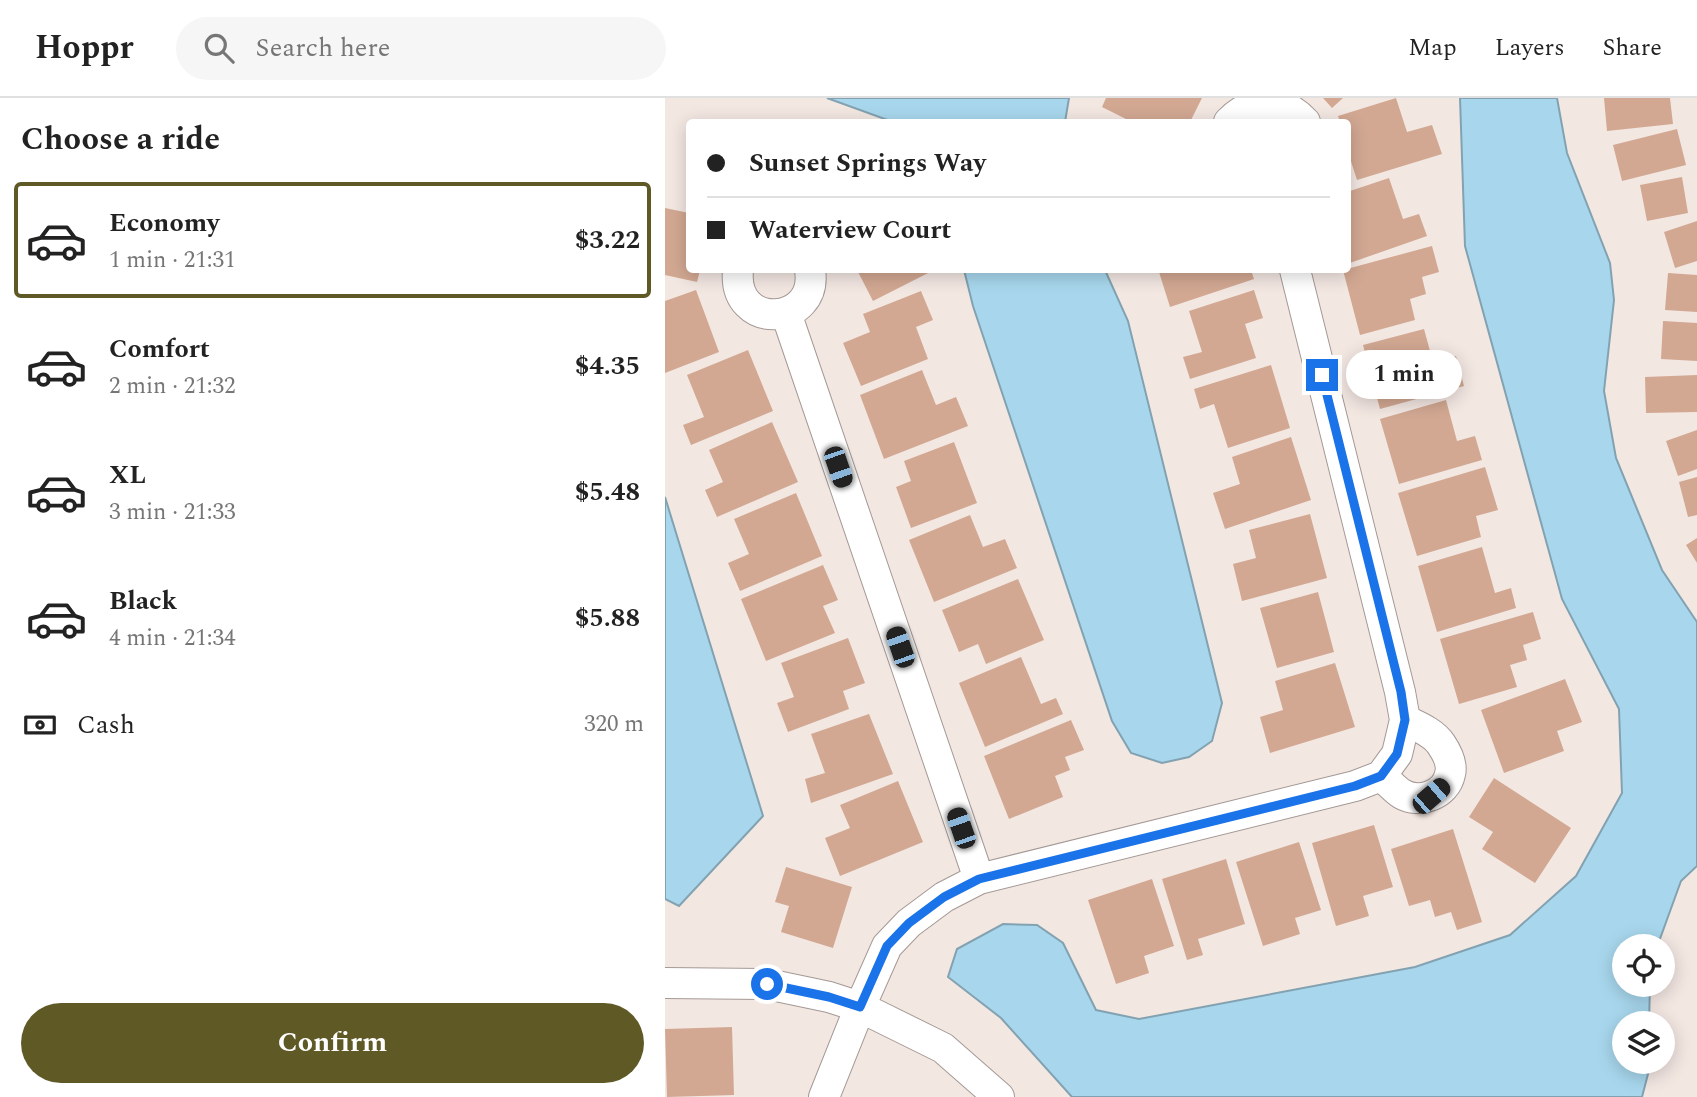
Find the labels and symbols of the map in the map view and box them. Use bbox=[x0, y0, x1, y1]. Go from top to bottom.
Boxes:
callout: 1 min bbox=[1347, 350, 1462, 400]
route end bbox=[1306, 359, 1338, 391]
car bbox=[822, 444, 855, 490]
car bbox=[884, 624, 917, 670]
car bbox=[1409, 774, 1454, 818]
car bbox=[945, 805, 978, 851]
route start bbox=[751, 968, 783, 1000]

